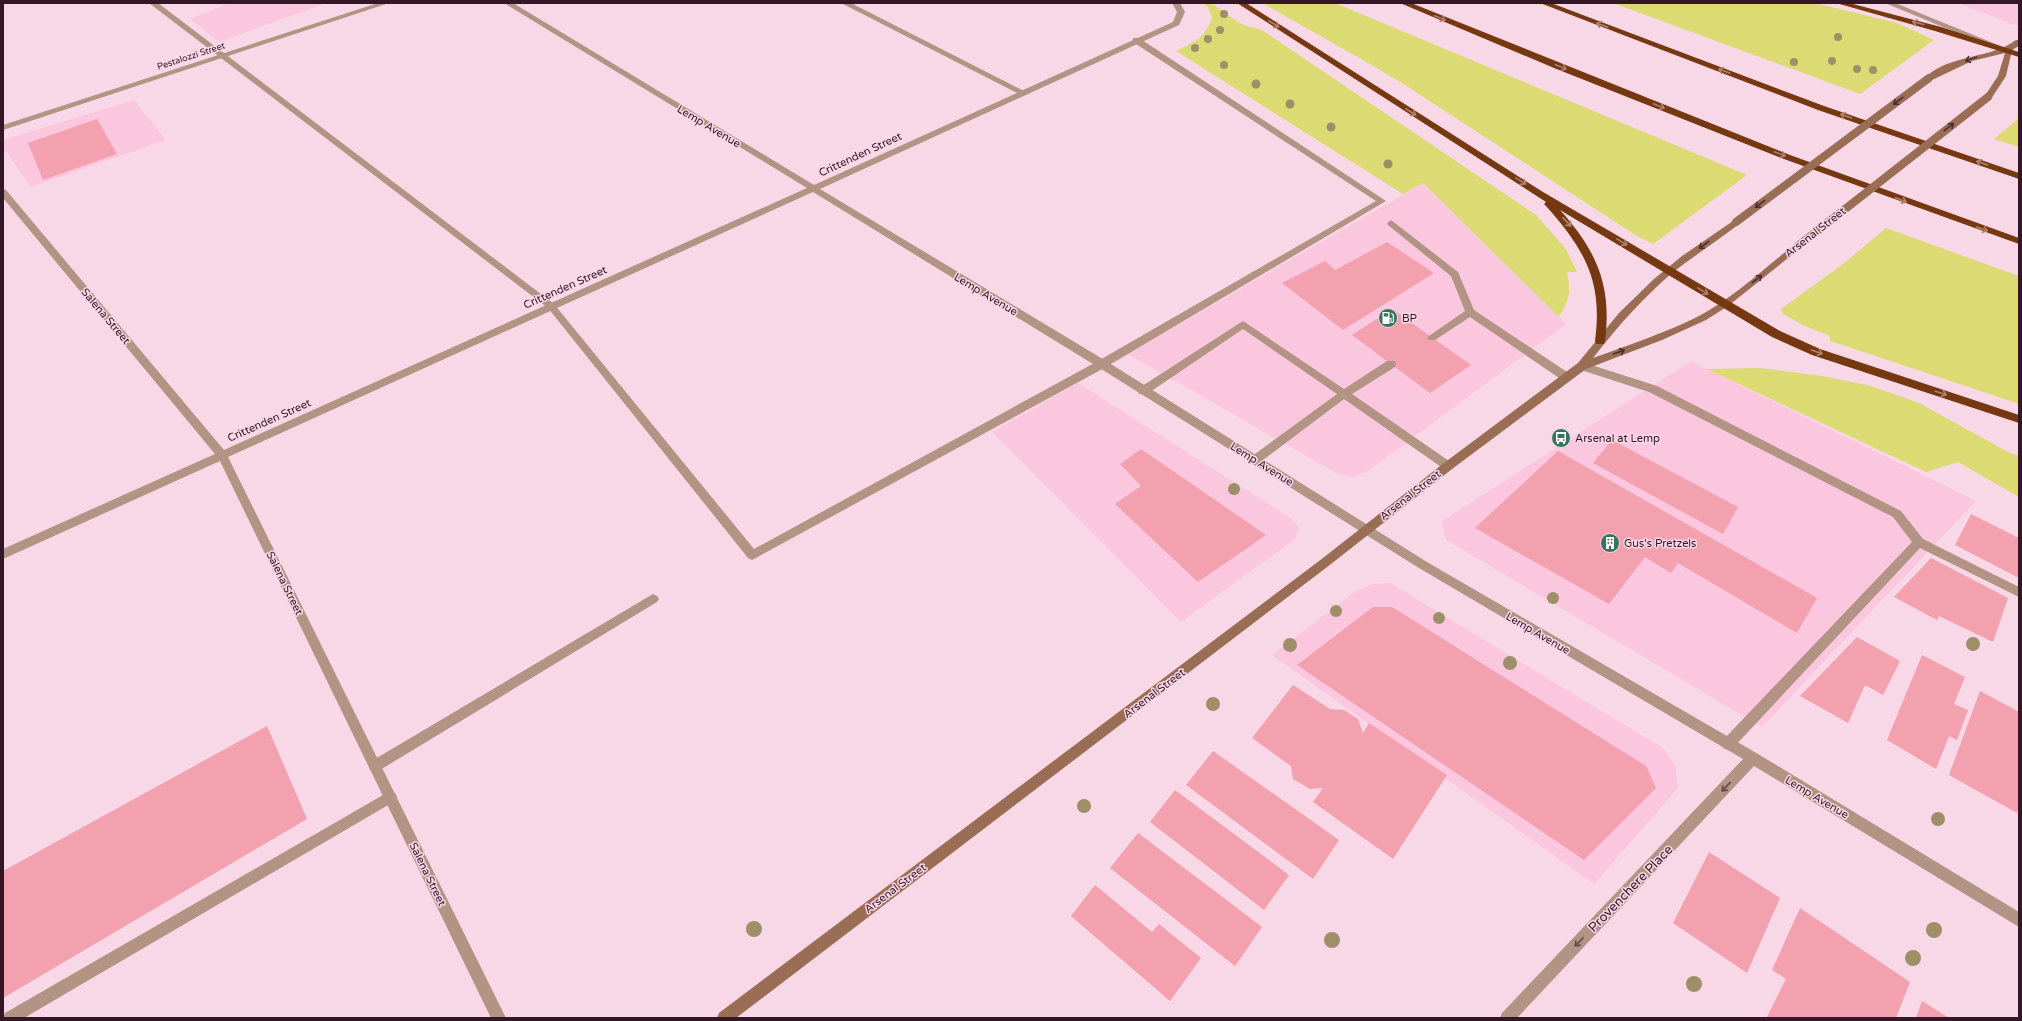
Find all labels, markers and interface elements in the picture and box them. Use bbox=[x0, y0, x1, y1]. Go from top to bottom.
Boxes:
one-way arrow bbox=[1434, 14, 1446, 22]
one-way arrow bbox=[1912, 19, 1925, 27]
one-way arrow bbox=[1268, 20, 1280, 28]
one-way arrow bbox=[1597, 21, 1609, 29]
street label: Pestalozzi Street bbox=[156, 40, 227, 73]
one-way arrow bbox=[1965, 56, 1978, 63]
one-way arrow bbox=[1554, 64, 1566, 71]
one-way arrow bbox=[1718, 67, 1730, 75]
one-way arrow bbox=[1893, 97, 1904, 105]
street label: Lemp Avenue bbox=[675, 102, 743, 151]
one-way arrow bbox=[1652, 103, 1664, 111]
one-way arrow bbox=[1405, 108, 1417, 116]
one-way arrow bbox=[1840, 112, 1852, 120]
one-way arrow bbox=[1944, 122, 1955, 131]
street label: Crittenden Street bbox=[817, 130, 904, 179]
one-way arrow bbox=[1773, 150, 1785, 158]
one-way arrow bbox=[1976, 159, 1989, 166]
one-way arrow bbox=[1515, 177, 1526, 186]
one-way arrow bbox=[1895, 196, 1907, 204]
one-way arrow bbox=[1755, 199, 1766, 208]
street label: Arsenal Street bbox=[1782, 205, 1848, 260]
one-way arrow bbox=[1562, 217, 1572, 227]
one-way arrow bbox=[1976, 226, 1989, 233]
one-way arrow bbox=[1616, 238, 1627, 246]
one-way arrow bbox=[1699, 241, 1710, 249]
street label: Crittenden Street bbox=[521, 263, 609, 312]
street label: Lemp Avenue bbox=[952, 270, 1020, 319]
one-way arrow bbox=[1752, 274, 1763, 283]
street label: Salena Street bbox=[78, 286, 133, 347]
one-way arrow bbox=[1697, 287, 1709, 295]
fuel station icon: BP bbox=[1377, 307, 1399, 329]
place label: BP bbox=[1402, 312, 1417, 325]
one-way arrow bbox=[1613, 348, 1625, 356]
one-way arrow bbox=[1811, 348, 1823, 356]
one-way arrow bbox=[1934, 389, 1946, 397]
street label: Crittenden Street bbox=[225, 396, 313, 445]
bus stop icon: Arsenal at Lemp bbox=[1550, 427, 1572, 449]
place label: Arsenal at Lemp bbox=[1575, 432, 1660, 445]
street label: Lemp Avenue bbox=[1228, 440, 1296, 489]
street label: Arsenal Street bbox=[1377, 468, 1443, 523]
building icon: Gus's Pretzels bbox=[1599, 532, 1621, 554]
place label: Gus's Pretzels bbox=[1624, 537, 1696, 550]
street label: Salena Street bbox=[264, 549, 306, 617]
street label: Lemp Avenue bbox=[1503, 610, 1572, 657]
street label: Arsenal Street bbox=[1121, 666, 1188, 721]
street label: Lemp Avenue bbox=[1783, 773, 1851, 822]
one-way arrow bbox=[1721, 782, 1731, 792]
street label: Salena Street bbox=[407, 840, 449, 908]
street label: Provenchere Place bbox=[1585, 842, 1676, 935]
street label: Arsenal Street bbox=[862, 861, 929, 916]
one-way arrow bbox=[1574, 937, 1584, 947]

